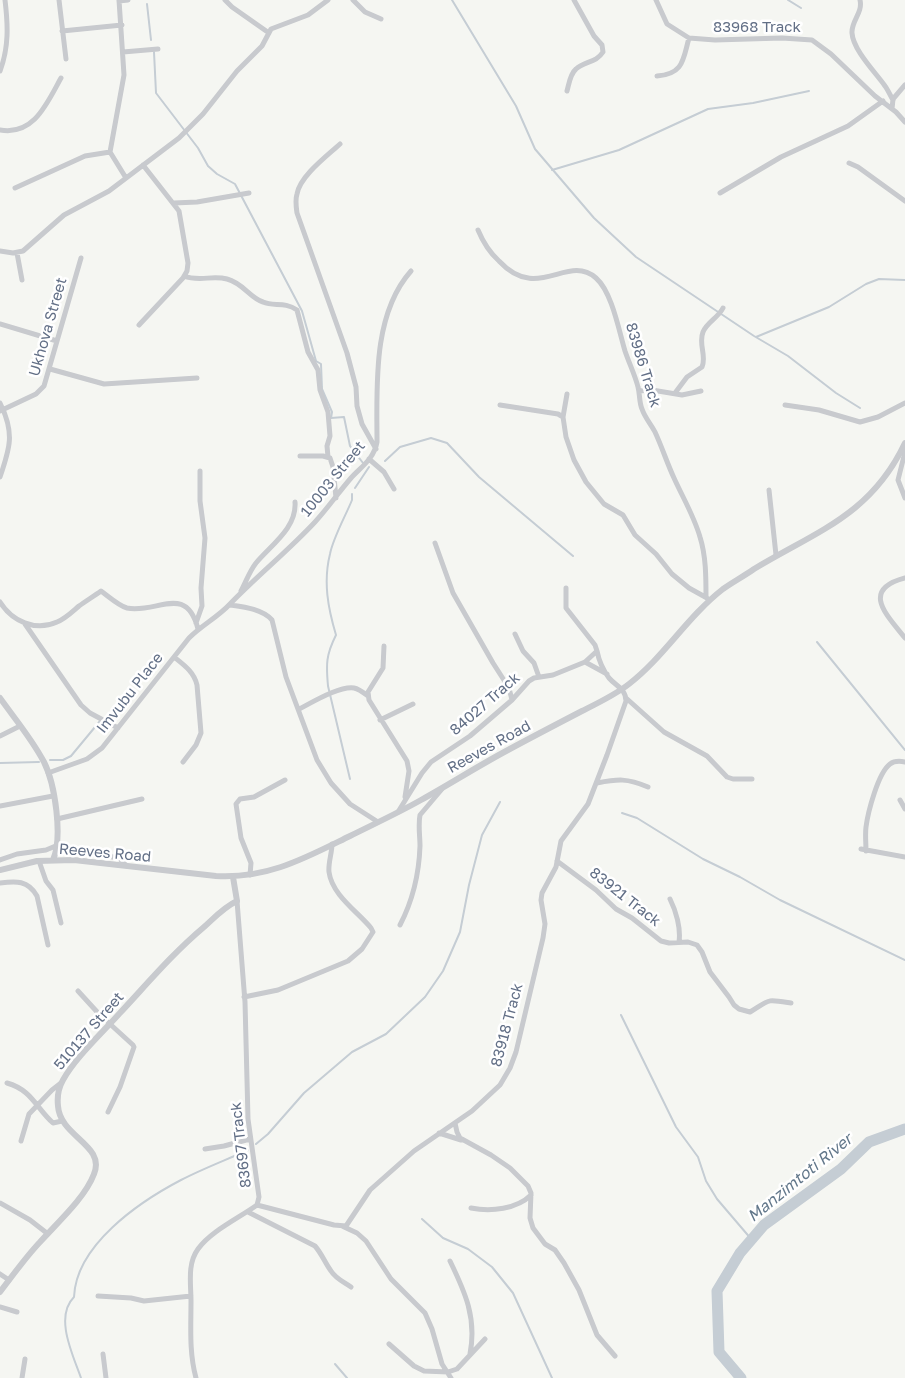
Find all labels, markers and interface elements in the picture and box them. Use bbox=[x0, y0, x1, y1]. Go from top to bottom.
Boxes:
street label: 83968 Track bbox=[713, 18, 801, 36]
street label: Ukhova Street bbox=[25, 276, 71, 378]
street label: 83986 Track bbox=[622, 320, 664, 410]
street label: 10003 Street bbox=[297, 438, 369, 520]
street label: Imvubu Place bbox=[93, 649, 167, 737]
street label: 84027 Track bbox=[446, 669, 524, 739]
street label: Reeves Road bbox=[444, 717, 534, 777]
street label: Reeves Road bbox=[58, 840, 152, 866]
street label: 83921 Track bbox=[586, 864, 664, 930]
street label: 83918 Track bbox=[487, 981, 527, 1069]
street label: 510137 Street bbox=[50, 988, 128, 1074]
street label: 83697 Track bbox=[227, 1101, 255, 1189]
water label: Manzimtoti River bbox=[744, 1130, 856, 1226]

